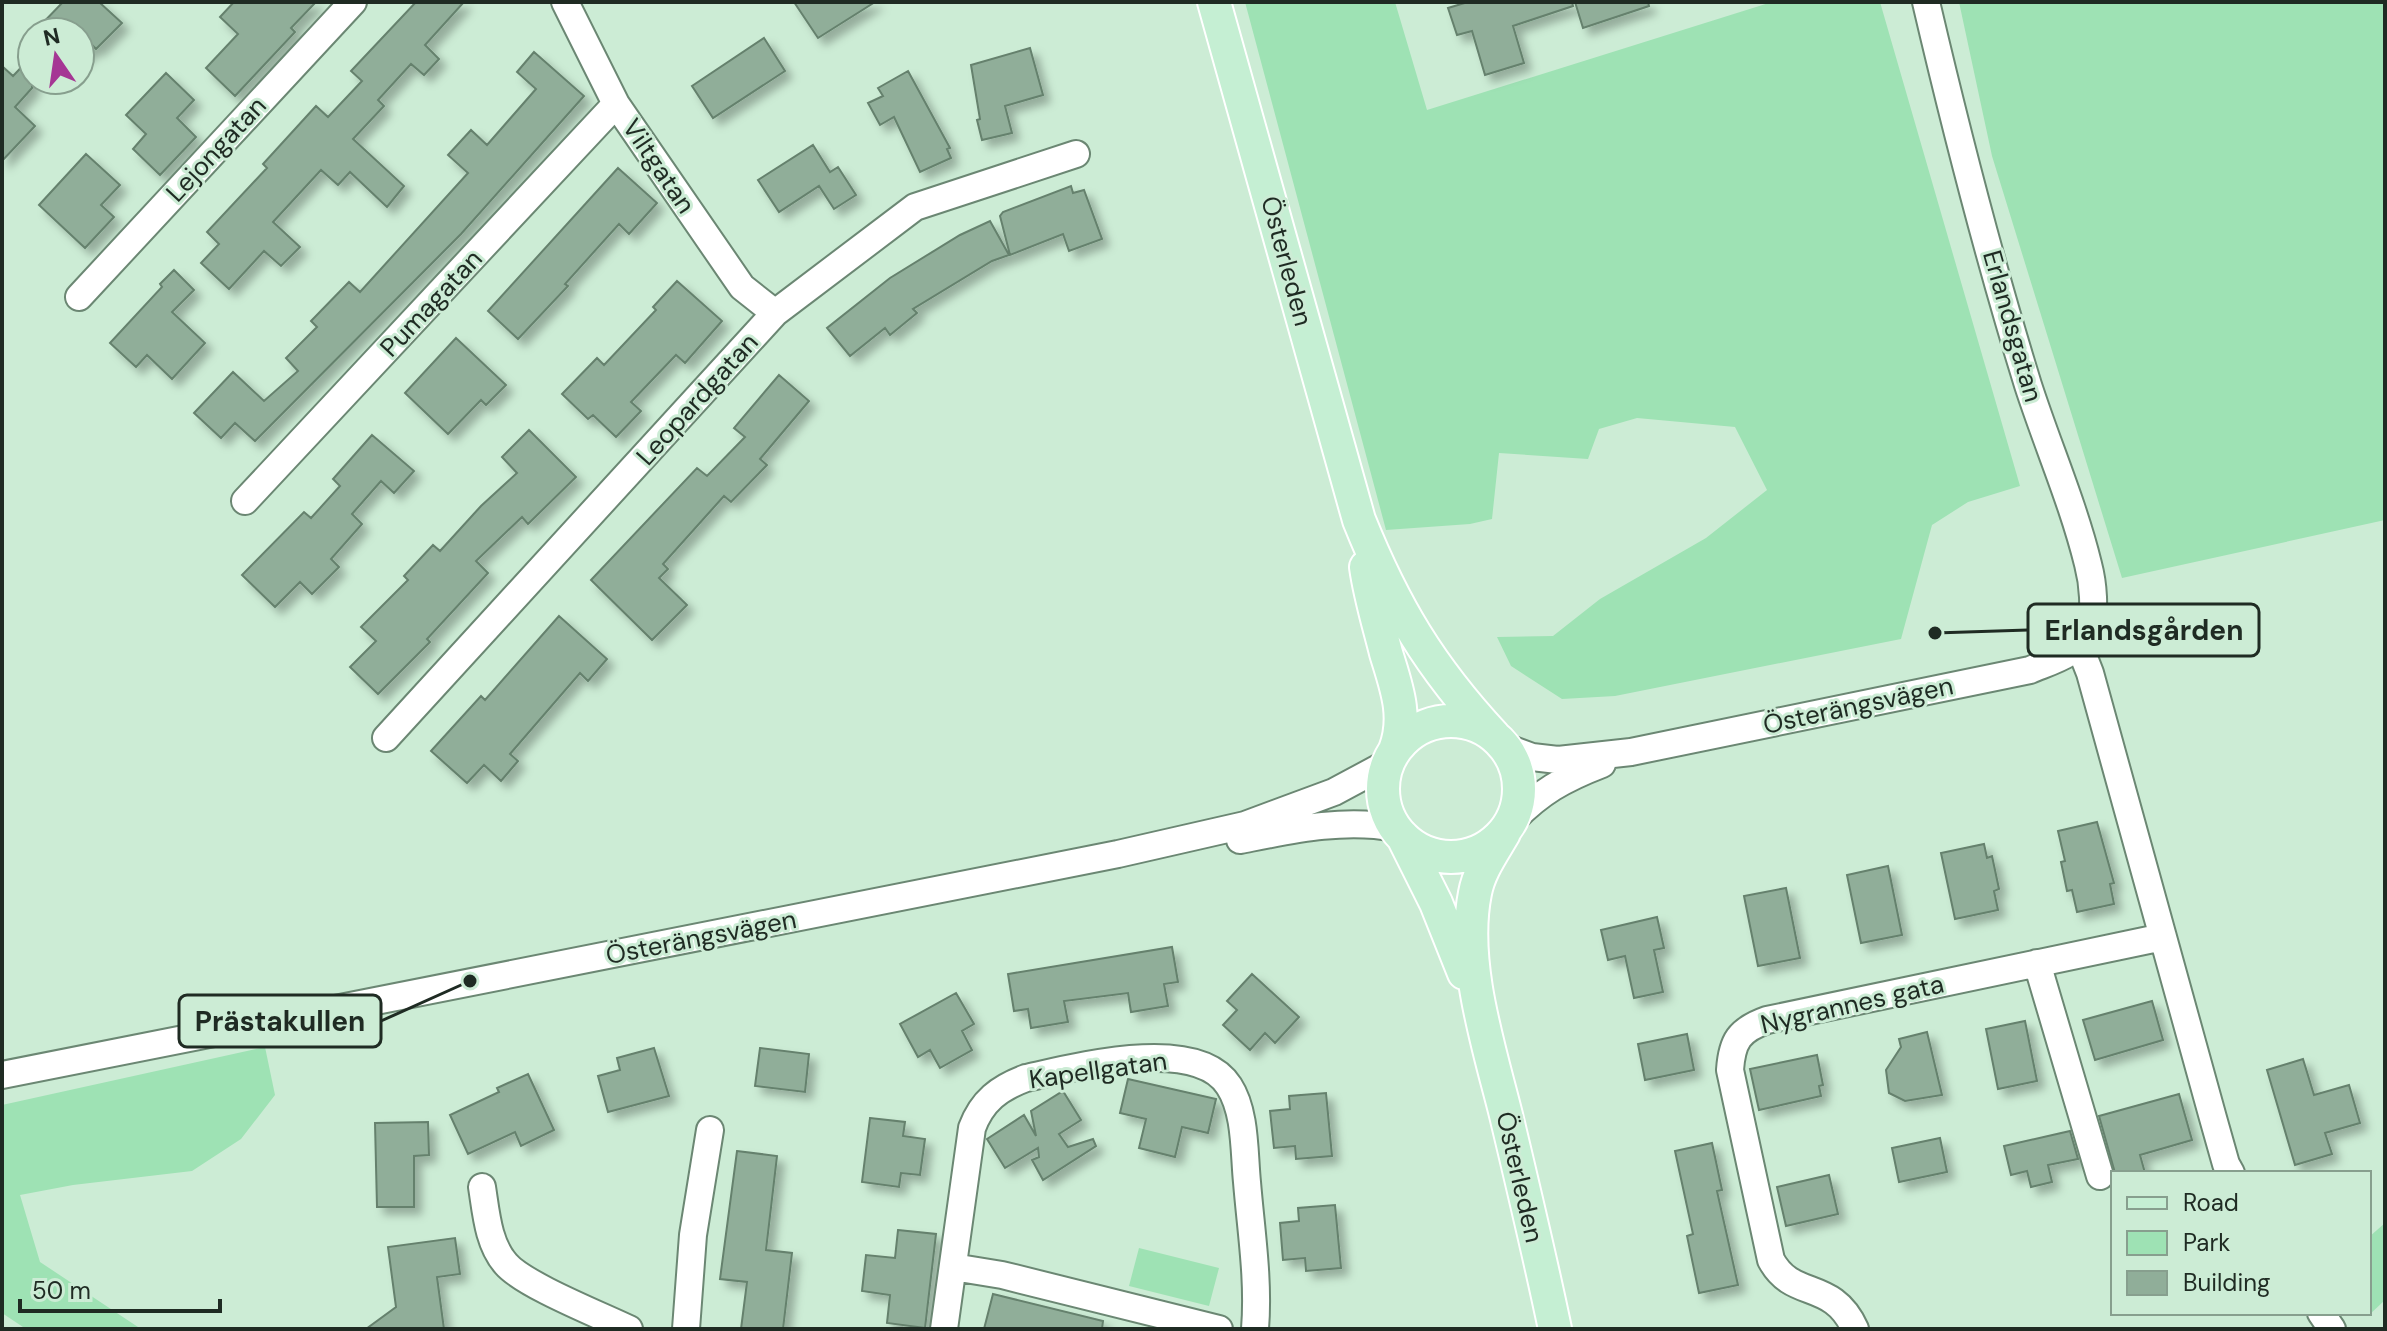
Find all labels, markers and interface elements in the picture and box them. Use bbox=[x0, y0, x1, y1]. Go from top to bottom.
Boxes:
north arrow bbox=[16, 16, 96, 96]
text: N bbox=[41, 21, 63, 53]
street label: Lejongatan bbox=[159, 89, 273, 209]
street label: Viltgatan bbox=[615, 112, 703, 220]
street label: Österleden bbox=[1253, 192, 1321, 330]
street label: Pumagatan bbox=[373, 242, 489, 364]
street label: Erlandsgatan bbox=[1975, 246, 2051, 406]
street label: Leopardgatan bbox=[629, 326, 765, 472]
callout: Erlandsgården bbox=[2028, 604, 2259, 656]
text: Erlandsgården bbox=[2045, 612, 2243, 649]
street label: Österängsvägen bbox=[1760, 668, 1956, 742]
street label: Österängsvägen bbox=[603, 902, 799, 972]
street label: Nygrannes gata bbox=[1757, 966, 1947, 1042]
callout: Prästakullen bbox=[179, 995, 381, 1047]
text: Prästakullen bbox=[195, 1003, 365, 1040]
street label: Kapellgatan bbox=[1027, 1043, 1169, 1097]
street label: Österleden bbox=[1488, 1108, 1552, 1246]
legend bbox=[2111, 1171, 2371, 1315]
text: Road bbox=[2183, 1187, 2239, 1218]
text: Park bbox=[2183, 1227, 2230, 1258]
scale bar bbox=[20, 1263, 220, 1313]
text: Building bbox=[2183, 1267, 2270, 1298]
text: 50 m bbox=[32, 1275, 91, 1306]

